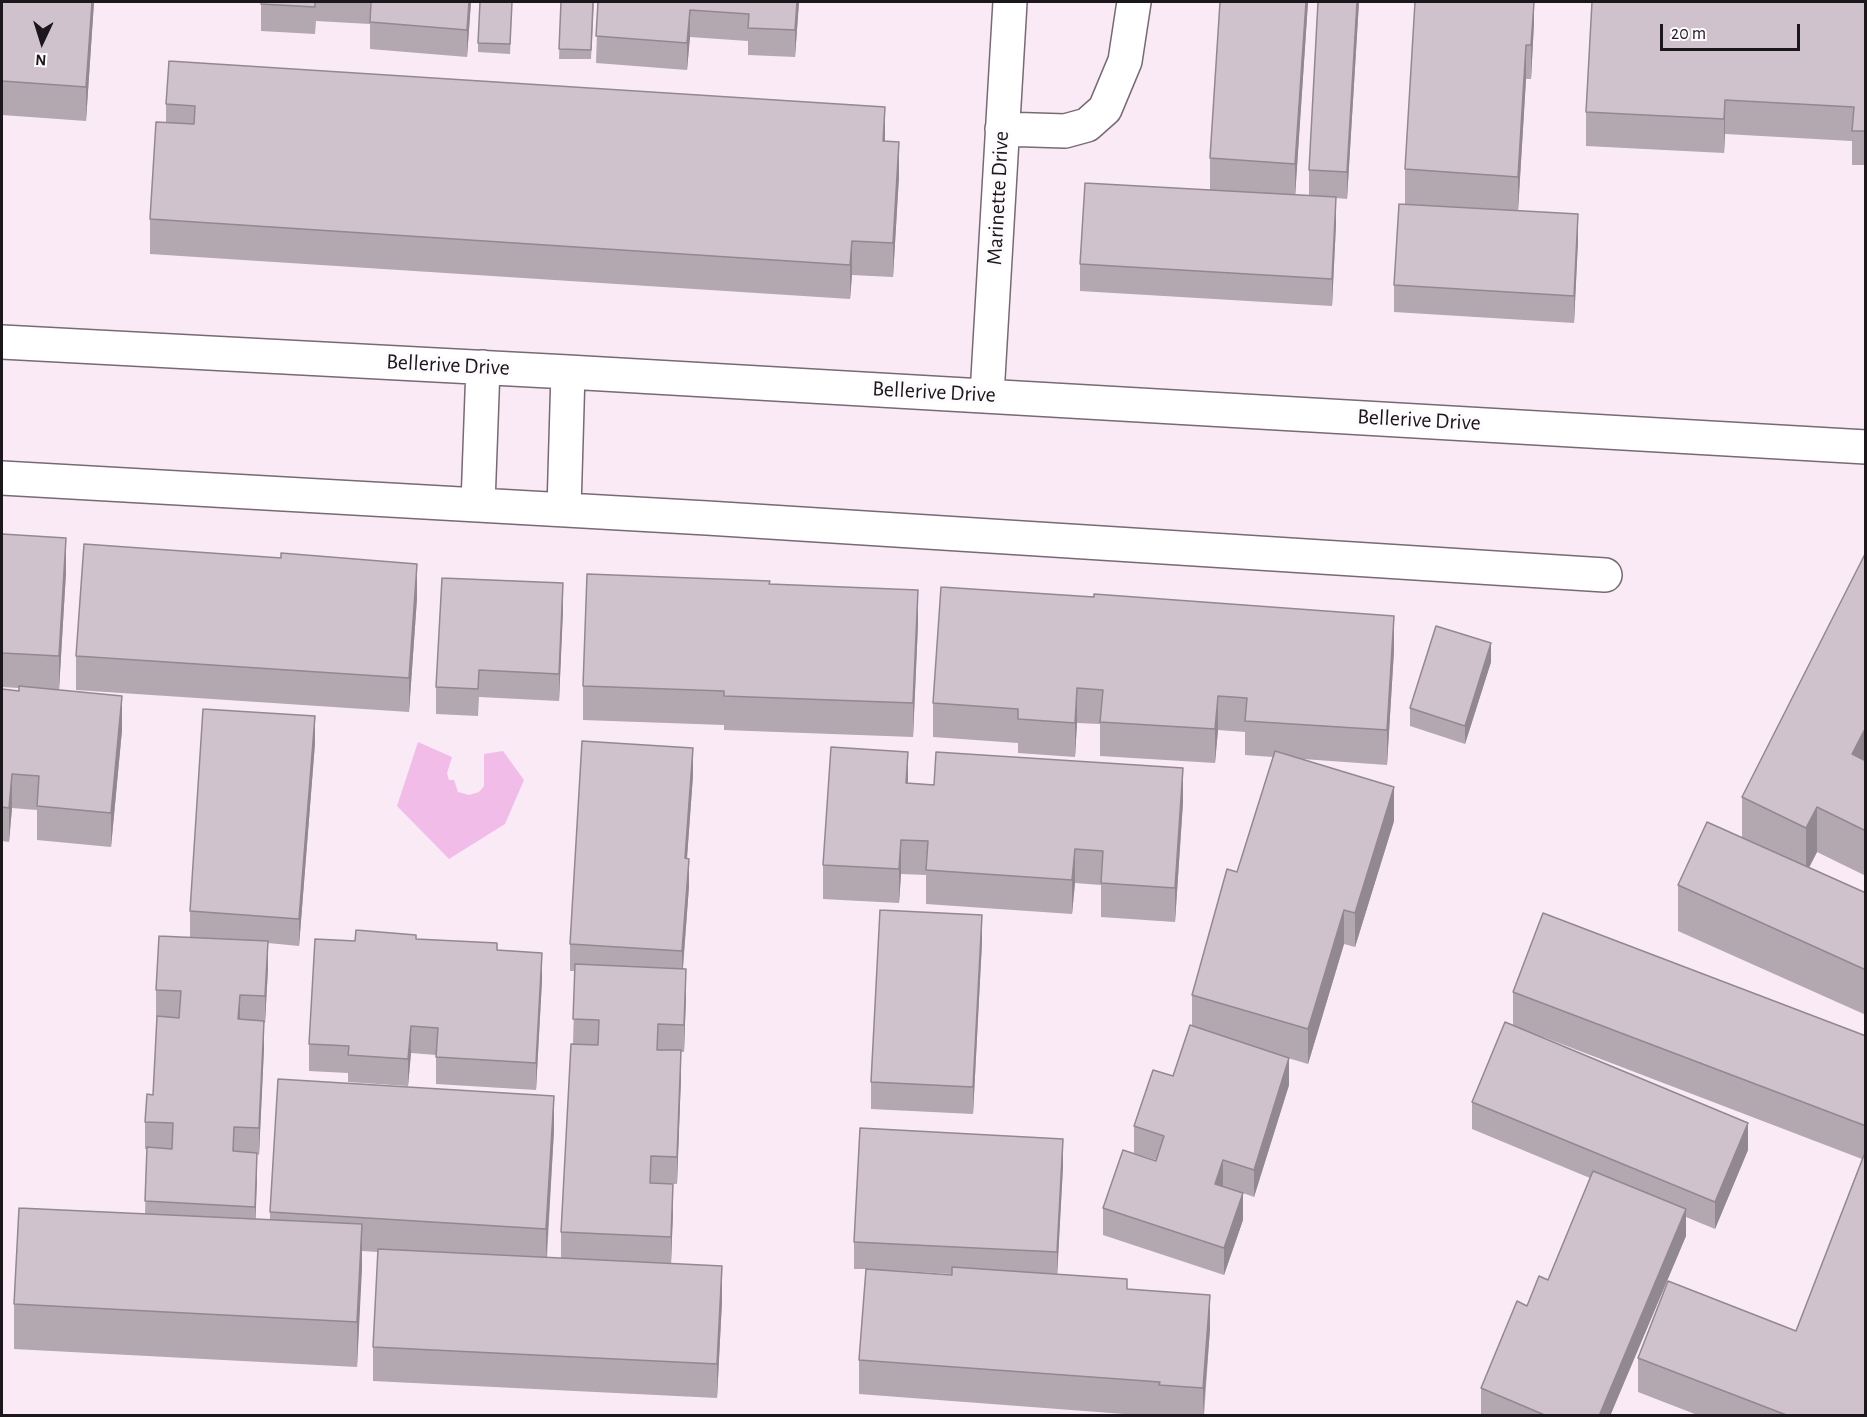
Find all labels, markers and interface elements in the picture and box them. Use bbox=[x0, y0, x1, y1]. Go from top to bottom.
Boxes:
north arrow bbox=[12, 12, 72, 72]
scale bar bbox=[1663, 12, 1802, 50]
text: 20 m bbox=[1671, 25, 1706, 43]
text: N bbox=[35, 52, 47, 68]
street label: Marinette Drive bbox=[981, 130, 1015, 266]
street label: Bellerive Drive bbox=[386, 349, 510, 381]
street label: Bellerive Drive bbox=[872, 376, 996, 408]
street label: Bellerive Drive bbox=[1357, 404, 1481, 436]

